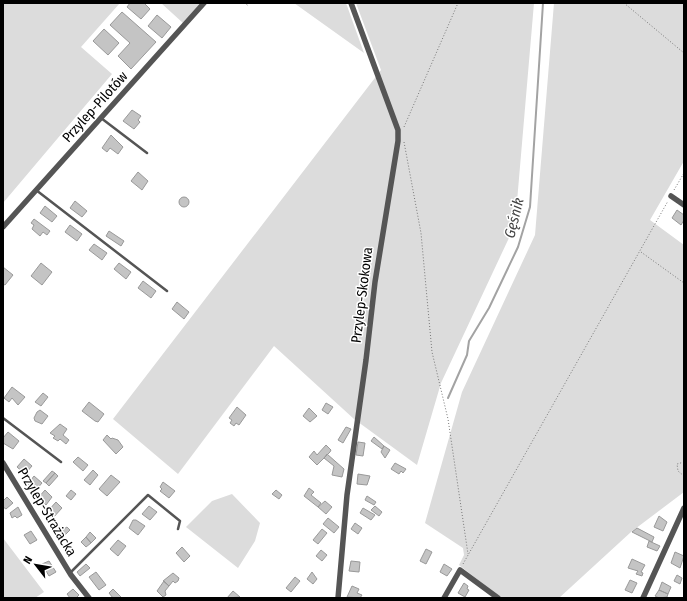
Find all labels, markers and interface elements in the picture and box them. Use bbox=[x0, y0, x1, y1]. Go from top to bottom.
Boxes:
street label: Przylep-Pilotów bbox=[59, 68, 131, 146]
water label: Gęśnik bbox=[500, 195, 528, 240]
street label: Przylep-Skokowa bbox=[348, 246, 376, 344]
street label: Przylep-Strażacka bbox=[14, 465, 80, 560]
north arrow bbox=[16, 545, 56, 585]
text: N bbox=[21, 554, 35, 566]

